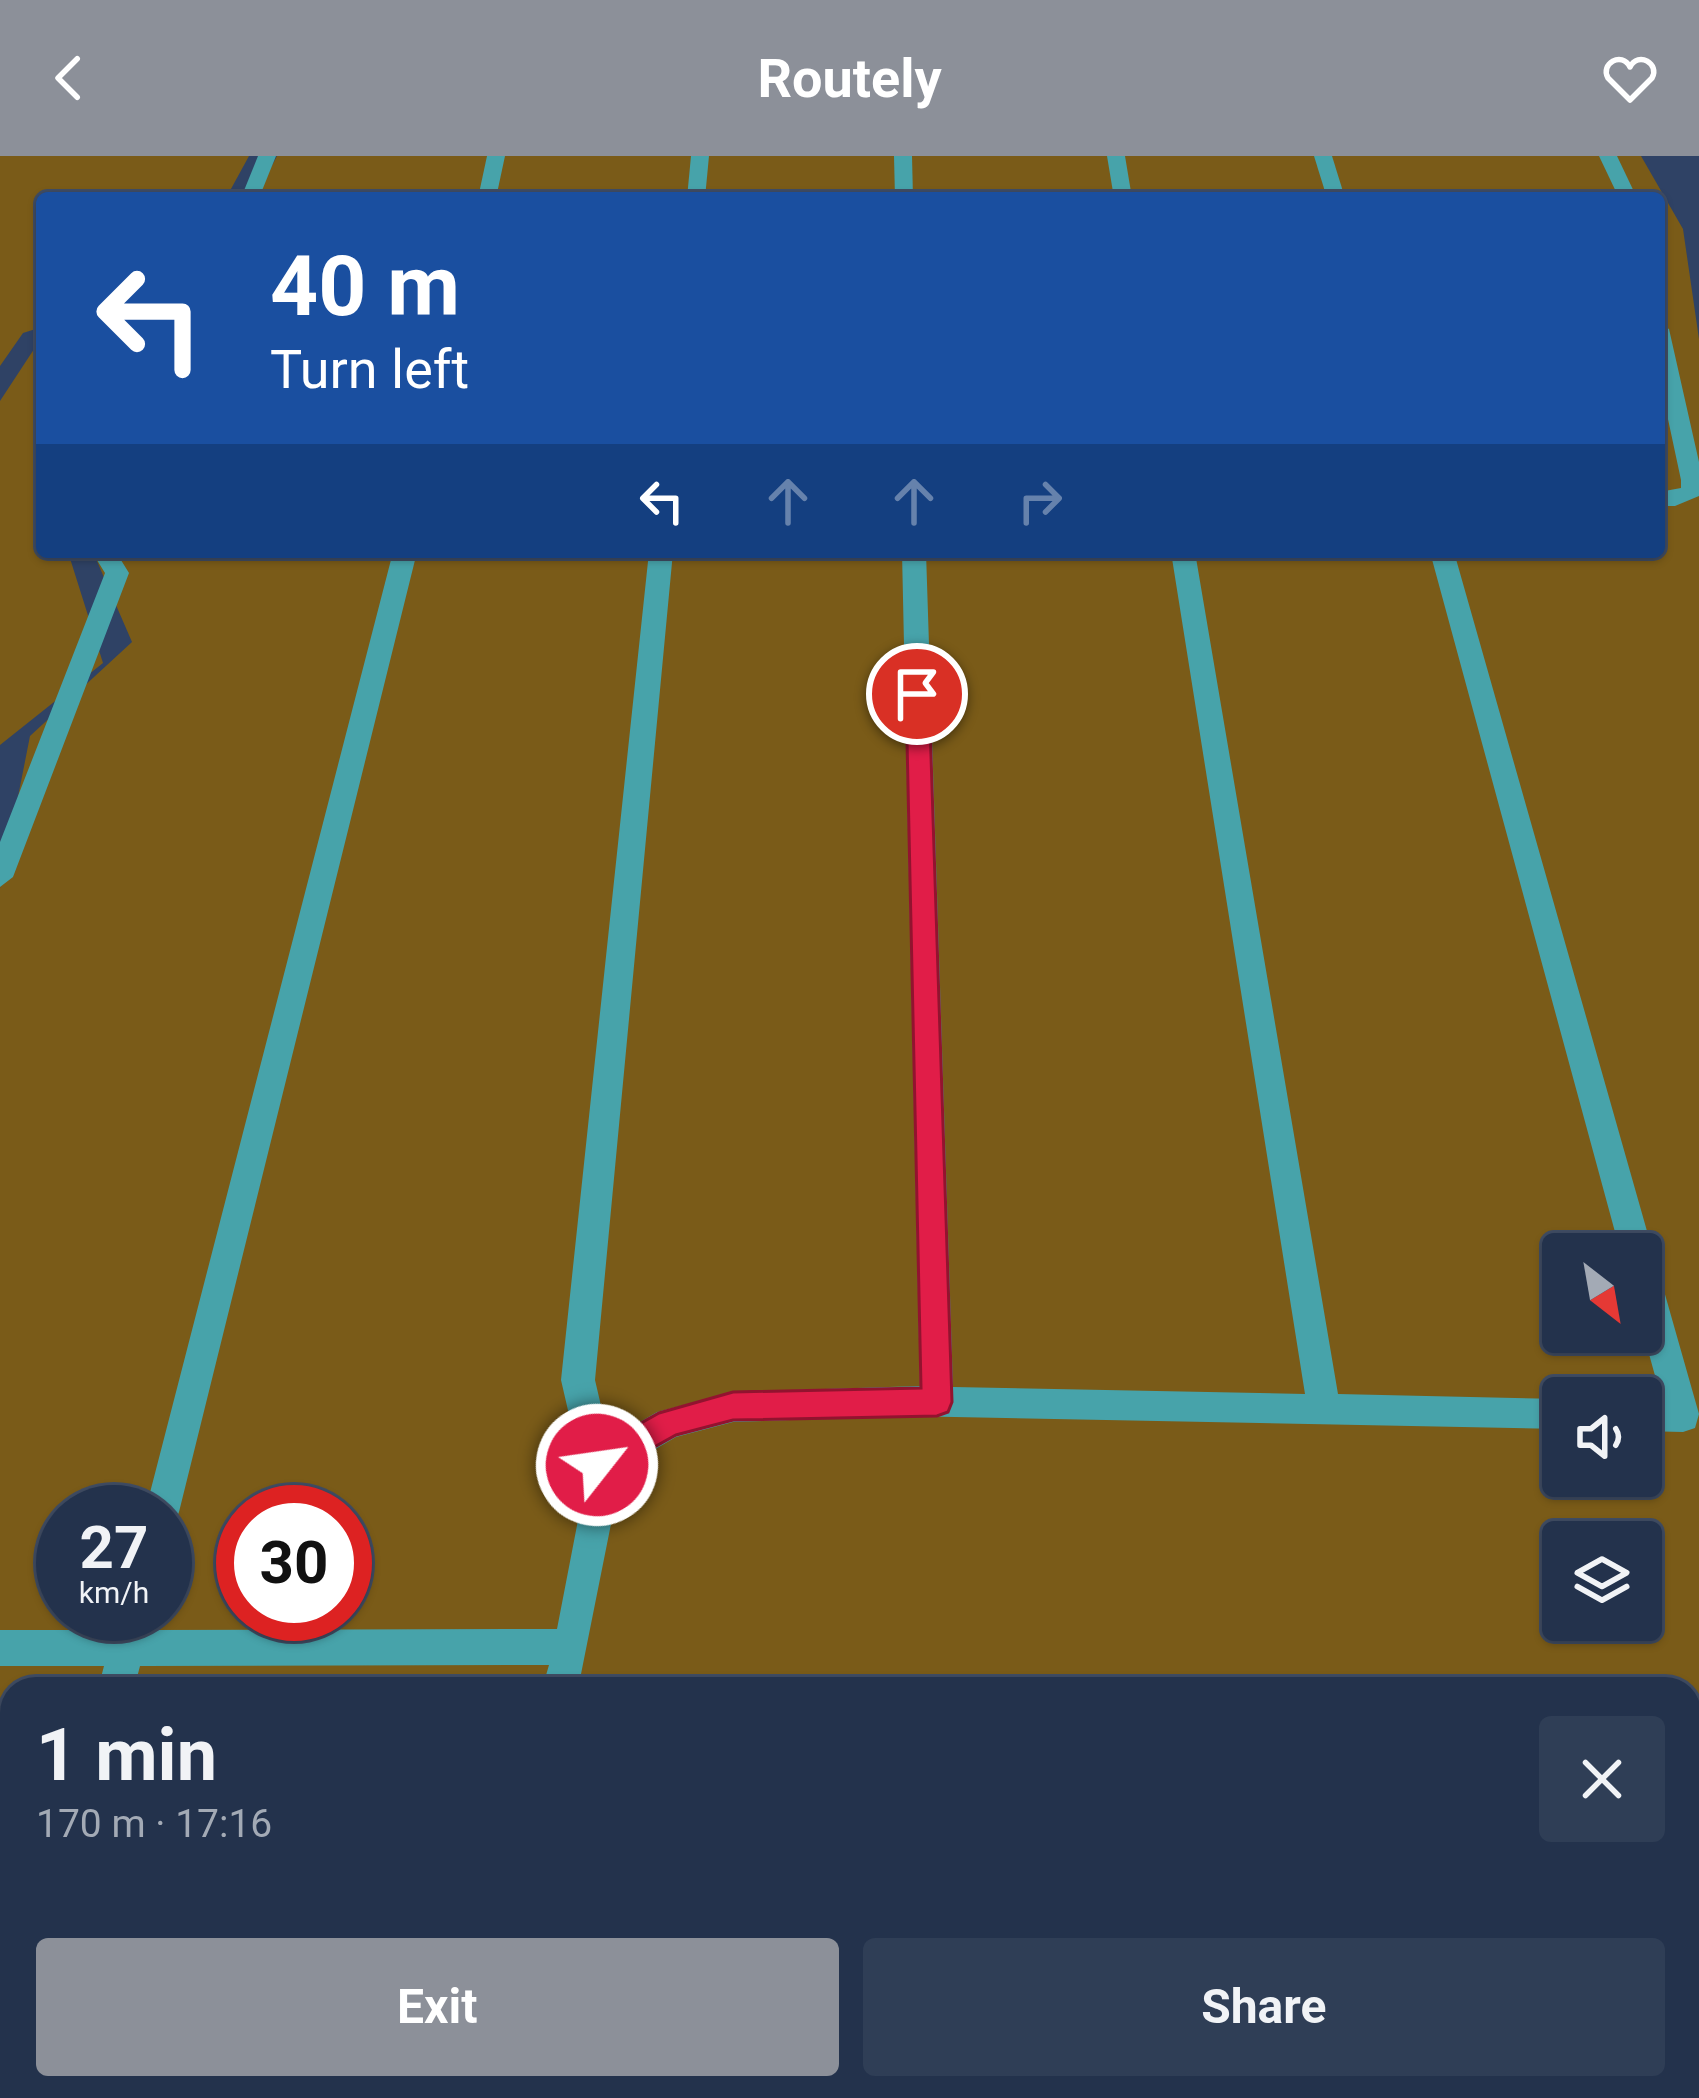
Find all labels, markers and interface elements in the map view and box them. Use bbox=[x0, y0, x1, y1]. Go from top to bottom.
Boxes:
icon: back bbox=[36, 45, 102, 111]
icon: heart bbox=[1597, 45, 1663, 111]
text: Routely bbox=[757, 47, 942, 110]
text: 40 m bbox=[270, 237, 460, 336]
icon: left bbox=[72, 240, 228, 396]
text: Turn left bbox=[270, 338, 469, 401]
icon: left bbox=[629, 468, 695, 534]
icon: ahead bbox=[755, 468, 821, 534]
icon: ahead bbox=[881, 468, 947, 534]
icon: right bbox=[1007, 468, 1073, 534]
pin bbox=[866, 643, 968, 745]
icon: arrive bbox=[884, 661, 950, 727]
north arrow bbox=[1542, 1233, 1662, 1353]
map controls bbox=[1542, 1233, 1662, 1641]
button: sound bbox=[1542, 1377, 1662, 1497]
position arrow bbox=[534, 1402, 660, 1528]
speed limit sign: 30 bbox=[216, 1485, 372, 1641]
text: 27 bbox=[80, 1512, 148, 1583]
button: layers bbox=[1542, 1521, 1662, 1641]
text: km/h bbox=[79, 1575, 149, 1610]
text: 1 min bbox=[36, 1713, 217, 1798]
button: close bbox=[1539, 1716, 1665, 1842]
text: 170 m · 17:16 bbox=[36, 1801, 272, 1847]
button: Exit bbox=[36, 1938, 839, 2076]
button: Share bbox=[863, 1938, 1665, 2076]

